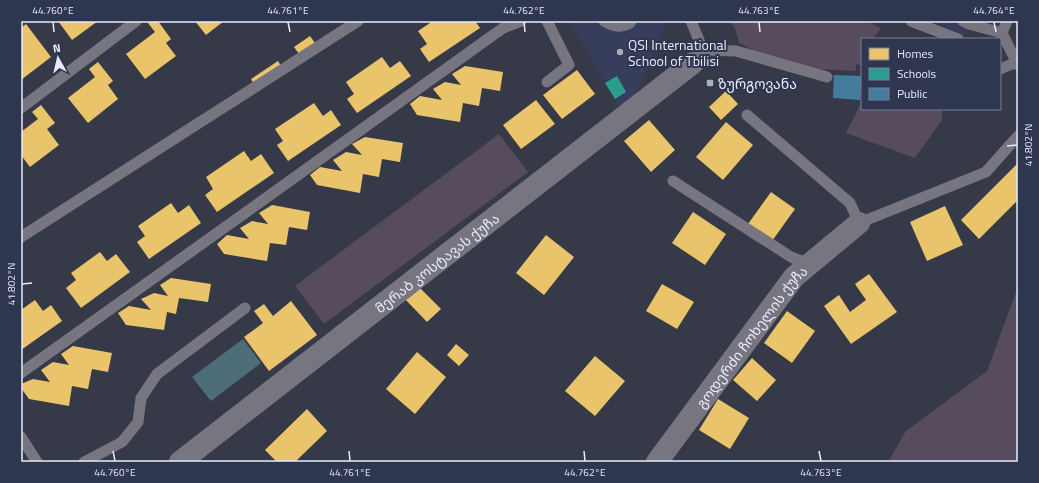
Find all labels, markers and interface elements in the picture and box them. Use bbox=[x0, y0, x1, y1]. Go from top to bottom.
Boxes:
text: 44.760°E bbox=[32, 3, 74, 18]
text: 44.761°E bbox=[267, 3, 309, 18]
text: 44.762°E bbox=[503, 3, 545, 18]
text: 44.763°E bbox=[738, 3, 780, 18]
text: 44.764°E bbox=[973, 3, 1015, 18]
place label: QSI International School of Tbilisi bbox=[628, 34, 727, 71]
north arrow bbox=[38, 38, 78, 78]
legend bbox=[861, 38, 1001, 110]
text: N bbox=[52, 40, 61, 57]
text: Homes bbox=[897, 44, 933, 63]
marker: QSI International School of Tbilisi bbox=[615, 47, 625, 57]
text: Schools bbox=[897, 64, 937, 83]
place label: ზურგოვანა bbox=[718, 73, 797, 94]
marker: ზურგოვანა bbox=[705, 78, 715, 88]
text: Public bbox=[897, 84, 927, 103]
text: 41.802°N bbox=[1021, 124, 1036, 166]
street label: მერაბ კოსტავას ქუჩა bbox=[370, 207, 503, 318]
street label: გოდერძი ჩოხელის ქუჩა bbox=[690, 260, 811, 412]
text: 41.802°N bbox=[4, 263, 19, 305]
text: 44.760°E bbox=[94, 465, 136, 480]
text: 44.761°E bbox=[329, 465, 371, 480]
text: 44.762°E bbox=[564, 465, 606, 480]
text: 44.763°E bbox=[800, 465, 842, 480]

